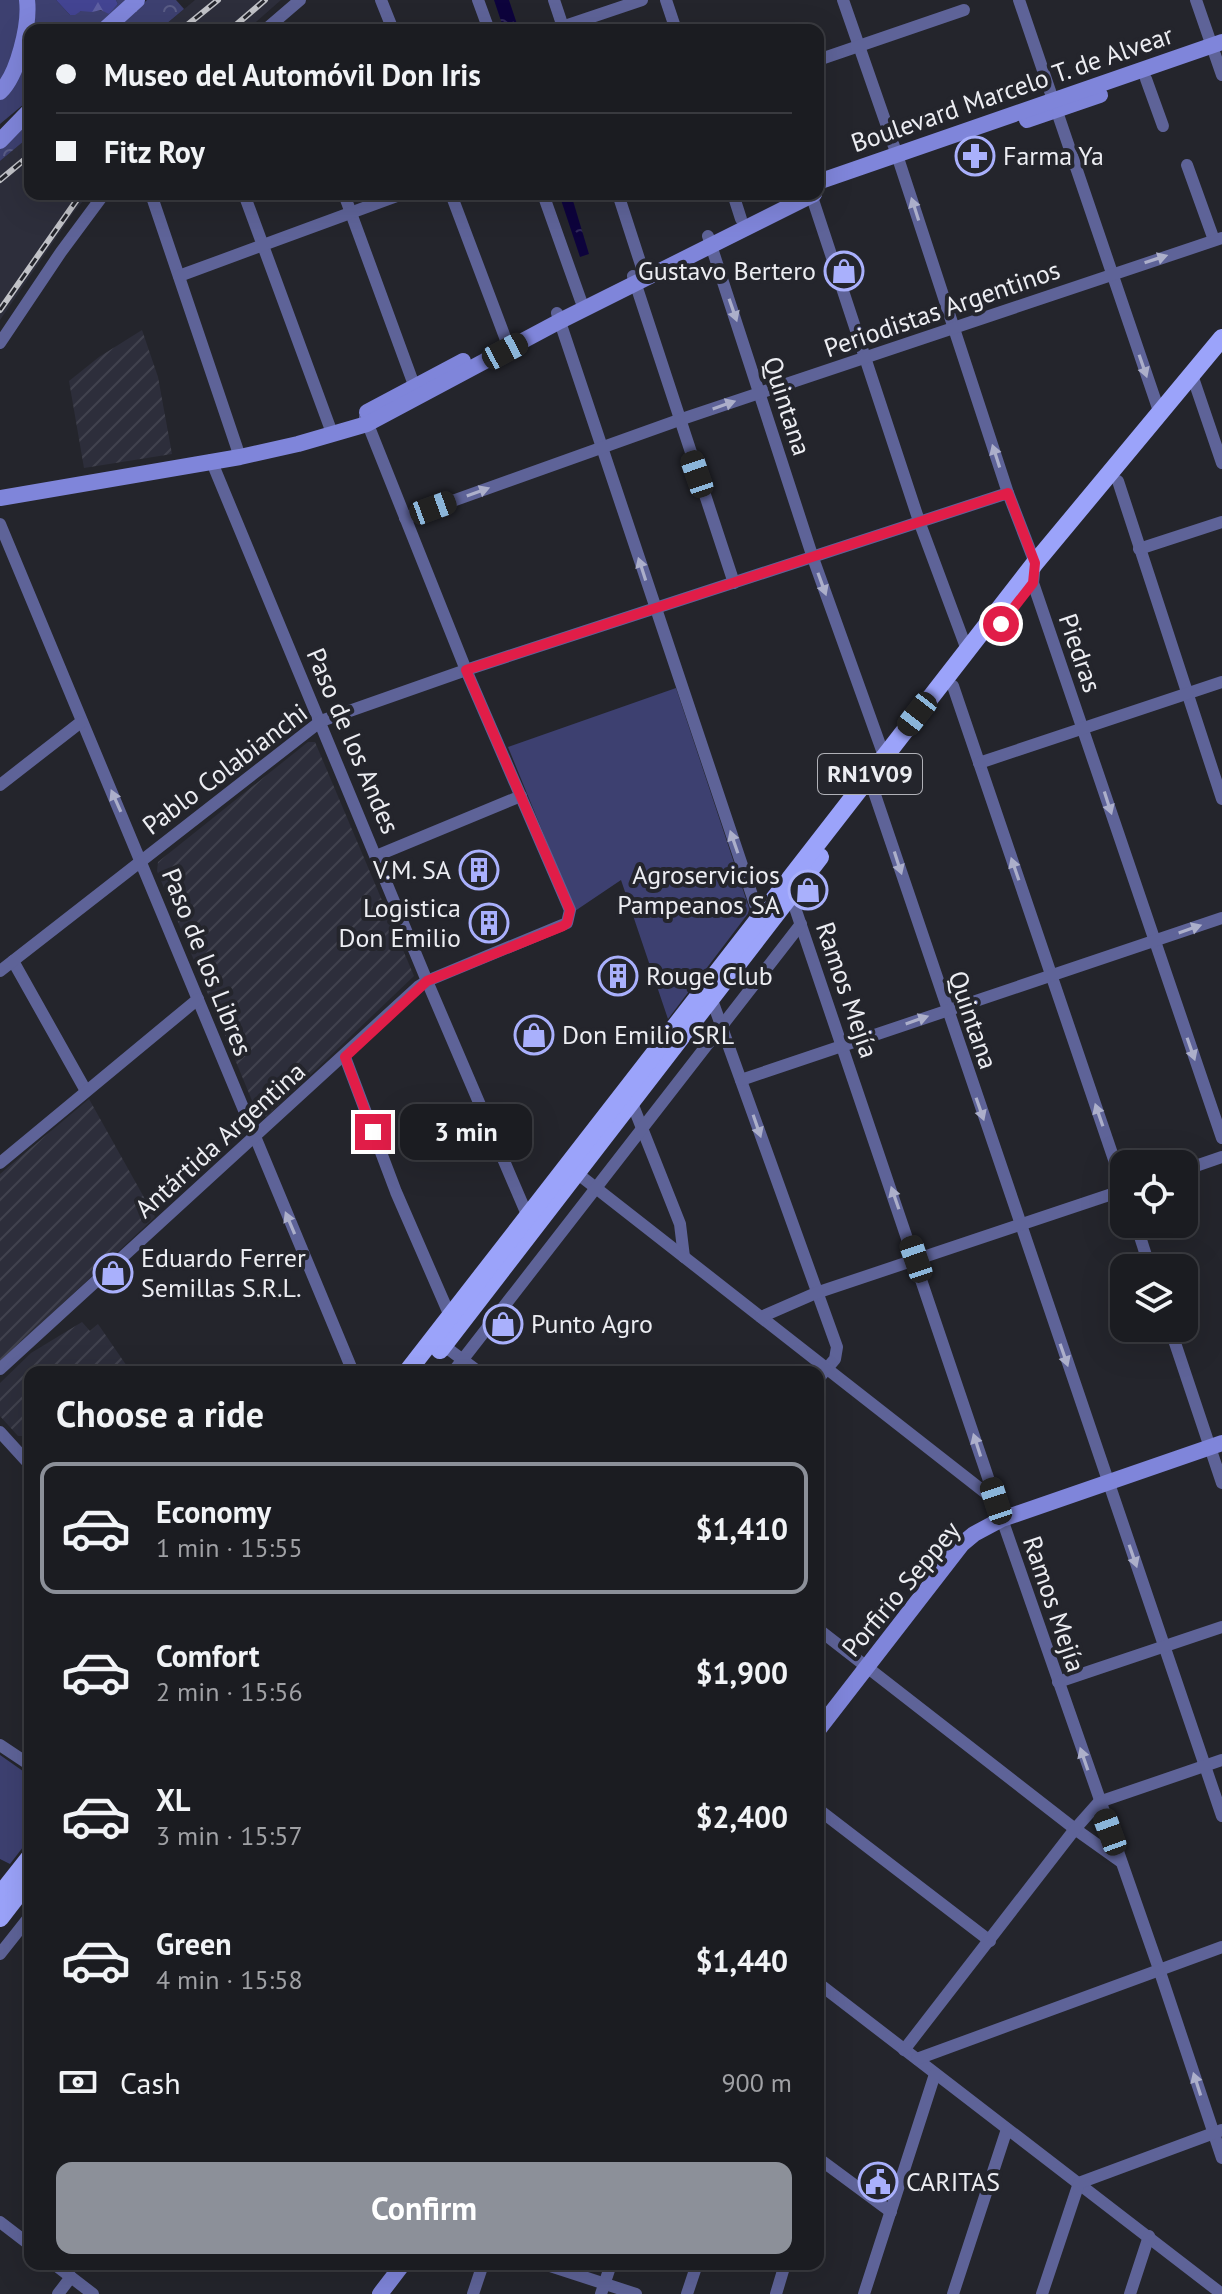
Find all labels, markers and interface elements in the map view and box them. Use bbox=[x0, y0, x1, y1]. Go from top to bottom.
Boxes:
street label: Boulevard Marcelo T. de Alvear bbox=[846, 18, 1177, 159]
text: Museo del Automóvil Don Iris bbox=[104, 55, 481, 94]
text: Fitz Roy bbox=[104, 132, 205, 171]
pharmacy icon: Farma Ya bbox=[954, 135, 996, 177]
place label: Farma Ya bbox=[1003, 139, 1104, 172]
one-way arrow bbox=[908, 197, 921, 221]
shop icon: Gustavo Bertero bbox=[823, 250, 865, 292]
street label: Periodistas Argentinos bbox=[819, 253, 1064, 364]
one-way arrow bbox=[1144, 253, 1168, 265]
place label: Gustavo Bertero bbox=[638, 254, 816, 287]
one-way arrow bbox=[727, 298, 739, 322]
car bbox=[478, 329, 532, 373]
street label: Quintana bbox=[756, 352, 819, 459]
one-way arrow bbox=[1137, 354, 1149, 378]
one-way arrow bbox=[712, 398, 736, 410]
one-way arrow bbox=[989, 444, 1001, 468]
car bbox=[678, 447, 716, 501]
one-way arrow bbox=[467, 485, 491, 497]
car bbox=[406, 489, 460, 527]
one-way arrow bbox=[636, 557, 648, 581]
one-way arrow bbox=[817, 572, 829, 596]
route start bbox=[983, 606, 1019, 642]
street label: Piedras bbox=[1052, 609, 1109, 697]
street label: Paso de los Andes bbox=[299, 643, 407, 839]
car bbox=[893, 688, 941, 740]
street label: Pablo Colabianchi bbox=[136, 696, 314, 841]
road number: RN1V09 bbox=[818, 754, 922, 794]
one-way arrow bbox=[109, 790, 123, 813]
one-way arrow bbox=[1102, 791, 1114, 815]
one-way arrow bbox=[728, 830, 740, 854]
building icon: V.M. SA bbox=[458, 849, 500, 891]
one-way arrow bbox=[892, 851, 904, 875]
place label: V.M. SA bbox=[372, 853, 451, 886]
one-way arrow bbox=[1009, 857, 1021, 881]
place label: Agroservicios Pampeanos SA bbox=[617, 858, 780, 921]
street label: Paso de los Libres bbox=[155, 863, 260, 1060]
shop icon: Agroservicios Pampeanos SA bbox=[787, 869, 829, 911]
place label: Logistica Don Emilio bbox=[338, 891, 461, 954]
building icon: Logistica Don Emilio bbox=[468, 902, 510, 944]
street label: Ramos Mejía bbox=[809, 918, 886, 1062]
one-way arrow bbox=[1178, 922, 1202, 934]
building icon: Rouge Club bbox=[597, 955, 639, 997]
place label: Rouge Club bbox=[646, 959, 773, 992]
street label: Quintana bbox=[941, 966, 1006, 1073]
shop icon: Don Emilio SRL bbox=[513, 1014, 555, 1056]
one-way arrow bbox=[905, 1014, 929, 1026]
place label: Don Emilio SRL bbox=[562, 1018, 734, 1051]
one-way arrow bbox=[1185, 1037, 1198, 1061]
street label: Antártida Argentina bbox=[128, 1054, 312, 1225]
one-way arrow bbox=[975, 1097, 987, 1121]
one-way arrow bbox=[1092, 1103, 1104, 1127]
callout: 3 min bbox=[401, 1104, 533, 1160]
route end bbox=[355, 1114, 391, 1150]
one-way arrow bbox=[751, 1114, 764, 1138]
text: 3 min bbox=[434, 1115, 498, 1148]
map controls bbox=[1110, 1150, 1198, 1342]
button: locate bbox=[1110, 1150, 1198, 1238]
one-way arrow bbox=[889, 1186, 901, 1210]
one-way arrow bbox=[283, 1211, 296, 1235]
car bbox=[897, 1232, 935, 1286]
place label: Eduardo Ferrer Semillas S.R.L. bbox=[141, 1241, 306, 1304]
shop icon: Eduardo Ferrer Semillas S.R.L. bbox=[92, 1252, 134, 1294]
button: layers bbox=[1110, 1254, 1198, 1342]
shop icon: Punto Agro bbox=[482, 1303, 524, 1345]
place label: Punto Agro bbox=[531, 1307, 653, 1340]
one-way arrow bbox=[1059, 1343, 1071, 1367]
text: Choose a ride bbox=[56, 1390, 264, 1437]
one-way arrow bbox=[971, 1433, 983, 1457]
car bbox=[977, 1474, 1015, 1528]
icon: car bbox=[60, 1492, 132, 1564]
text: Economy bbox=[156, 1492, 271, 1531]
text: $1,410 bbox=[695, 1509, 788, 1548]
street label: Porfirio Seppey bbox=[834, 1514, 967, 1663]
text: 1 min · 15:55 bbox=[156, 1531, 303, 1564]
street label: Ramos Mejía bbox=[1016, 1532, 1093, 1676]
one-way arrow bbox=[1127, 1544, 1140, 1568]
icon: car bbox=[60, 1636, 132, 1708]
text: Comfort bbox=[156, 1636, 259, 1675]
text: $1,900 bbox=[695, 1653, 788, 1692]
text: 2 min · 15:56 bbox=[156, 1675, 303, 1708]
one-way arrow bbox=[1078, 1747, 1090, 1771]
icon: car bbox=[60, 1780, 132, 1852]
text: XL bbox=[156, 1780, 190, 1819]
text: $2,400 bbox=[695, 1797, 788, 1836]
car bbox=[1091, 1805, 1129, 1859]
text: 3 min · 15:57 bbox=[156, 1819, 303, 1852]
icon: car bbox=[60, 1924, 132, 1996]
text: Green bbox=[156, 1924, 231, 1963]
text: $1,440 bbox=[695, 1941, 788, 1980]
text: 4 min · 15:58 bbox=[156, 1963, 303, 1996]
icon: cash bbox=[56, 2060, 100, 2104]
text: Cash bbox=[120, 2063, 181, 2102]
text: 900 m bbox=[721, 2066, 792, 2099]
one-way arrow bbox=[1191, 2071, 1203, 2095]
public building icon: CARITAS bbox=[857, 2161, 899, 2203]
button: Confirm bbox=[56, 2162, 792, 2254]
place label: CARITAS bbox=[906, 2165, 1000, 2198]

